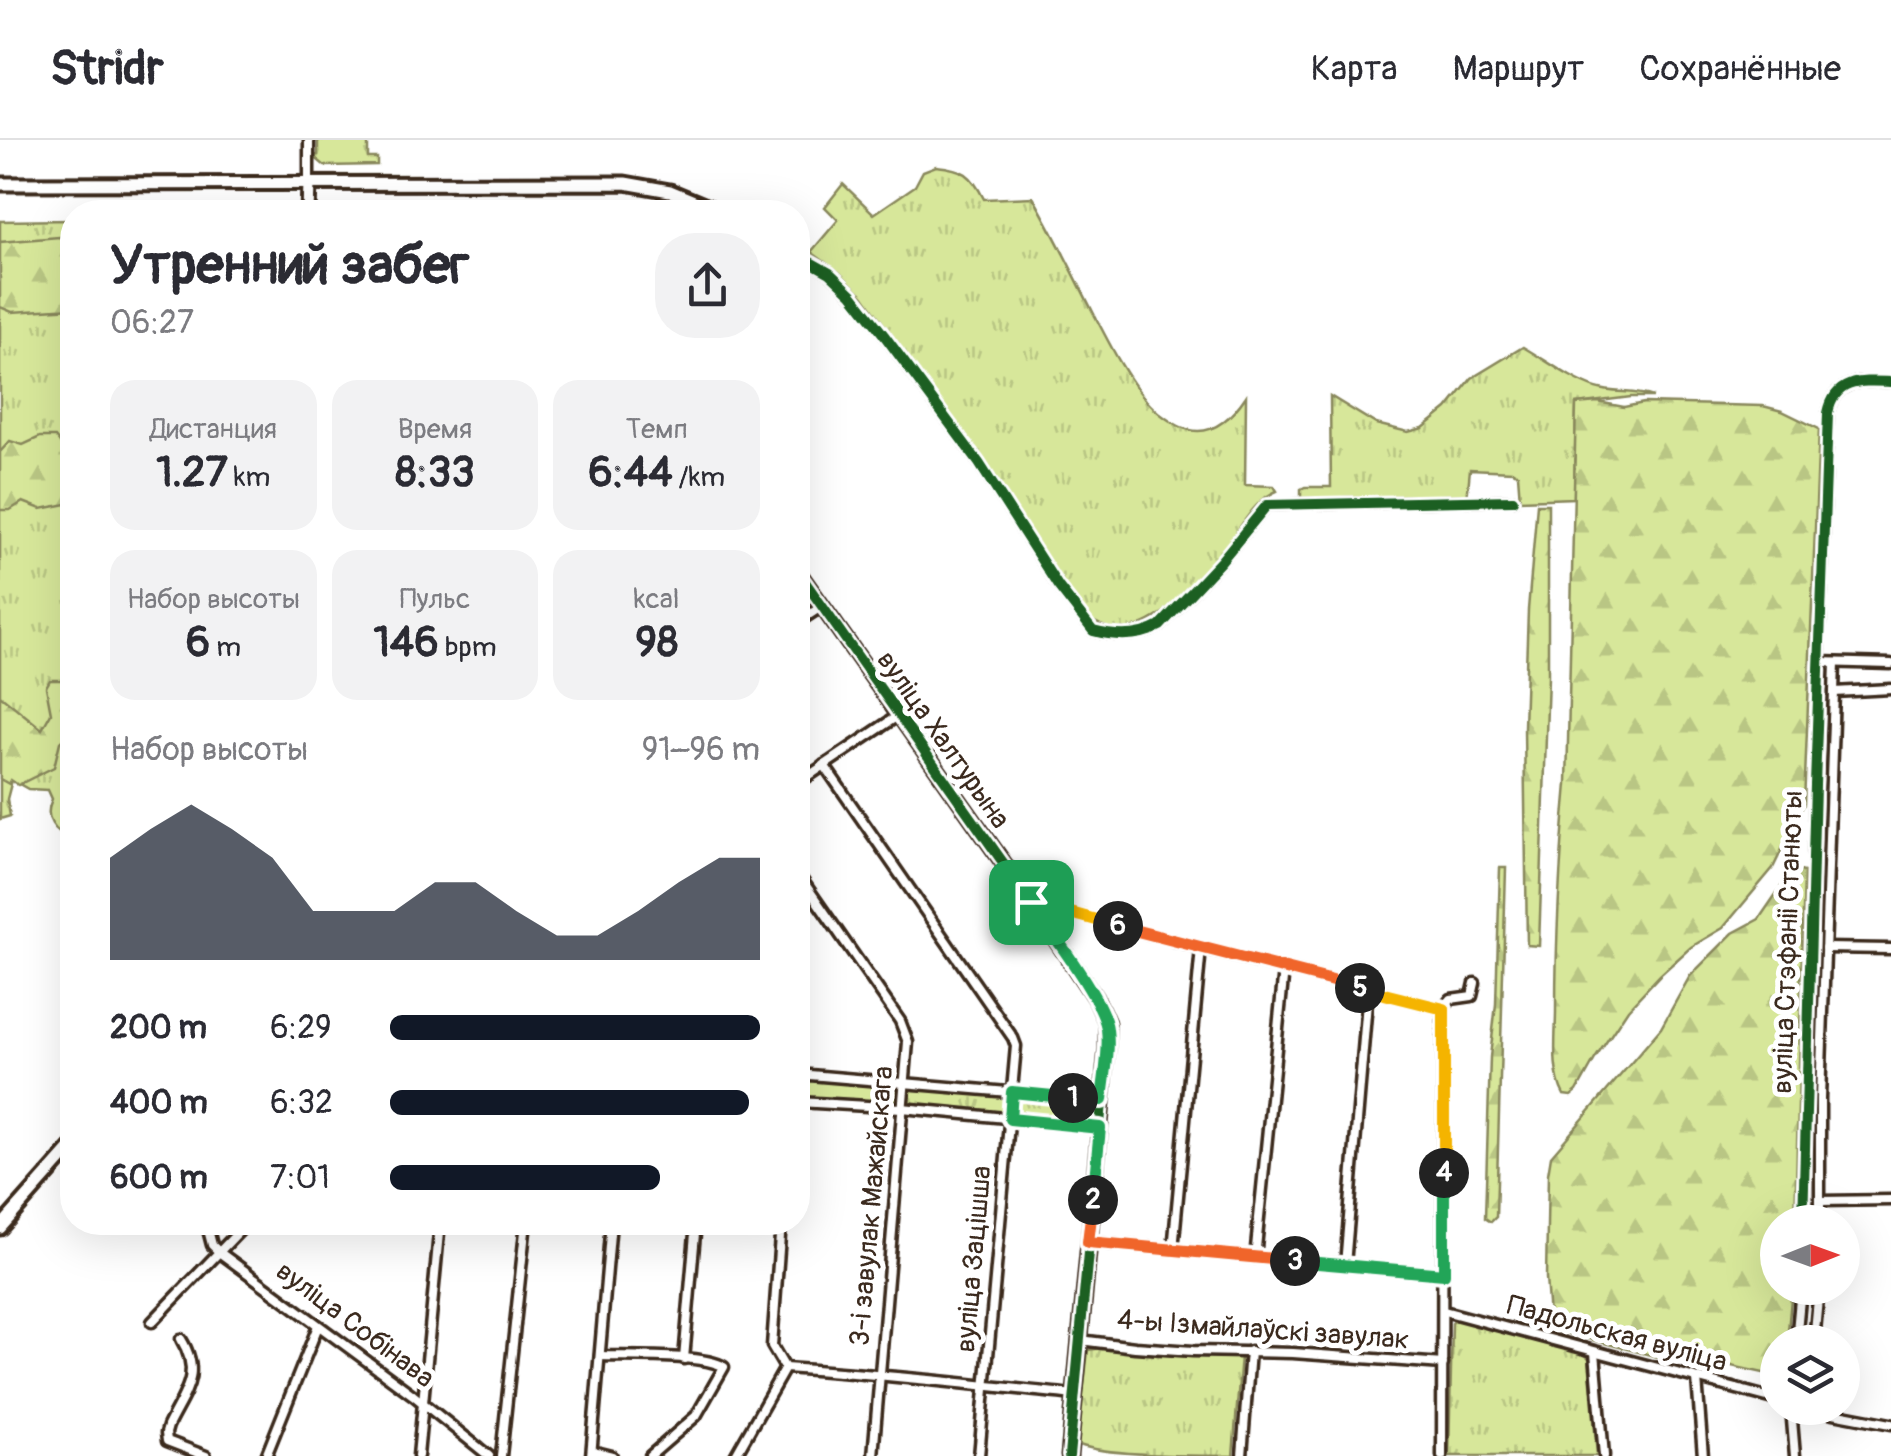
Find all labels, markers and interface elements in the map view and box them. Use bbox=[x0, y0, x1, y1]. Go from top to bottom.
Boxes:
text: Stridr bbox=[50, 39, 164, 99]
text: Карта bbox=[1311, 47, 1397, 91]
text: Маршрут bbox=[1452, 47, 1584, 91]
text: Сохранённые bbox=[1639, 47, 1841, 91]
text: Утренний забег bbox=[110, 231, 469, 300]
button: share bbox=[655, 233, 760, 338]
text: 06:27 bbox=[110, 303, 194, 343]
text: Дистанция bbox=[150, 412, 277, 447]
text: Время bbox=[398, 412, 472, 447]
text: Темп bbox=[626, 412, 688, 447]
text: 1.27 bbox=[156, 447, 228, 499]
text: 8:33 bbox=[395, 447, 475, 499]
text: 6:44 bbox=[588, 447, 673, 499]
text: km bbox=[228, 460, 270, 495]
text: /km bbox=[673, 460, 725, 495]
text: Набор высоты bbox=[127, 582, 300, 617]
text: Пульс bbox=[400, 582, 470, 617]
text: kcal bbox=[634, 582, 679, 617]
text: 6 bbox=[186, 617, 210, 669]
text: 146 bbox=[373, 617, 439, 669]
text: 98 bbox=[635, 617, 678, 669]
text: m bbox=[210, 630, 241, 665]
text: bpm bbox=[439, 630, 497, 665]
street label: вуліца Халтурына bbox=[869, 644, 1017, 836]
text: Набор высоты bbox=[110, 730, 308, 770]
text: 91–96 m bbox=[642, 730, 760, 770]
street label: вуліца Стэфаніі Станюты bbox=[1765, 790, 1811, 1094]
pin bbox=[989, 860, 1074, 945]
icon: arrive bbox=[1004, 875, 1059, 930]
pin: 6 bbox=[1093, 901, 1143, 951]
text: 6 bbox=[1110, 908, 1126, 943]
pin: 5 bbox=[1335, 963, 1385, 1013]
text: 5 bbox=[1352, 970, 1368, 1005]
text: 200 m bbox=[110, 1008, 207, 1048]
text: 6:29 bbox=[270, 1008, 332, 1048]
street label: 3-і завулак Мажайскага bbox=[842, 1065, 902, 1347]
pin: 1 bbox=[1048, 1073, 1098, 1123]
text: 1 bbox=[1068, 1080, 1078, 1115]
text: 400 m bbox=[110, 1083, 208, 1123]
text: 6:32 bbox=[270, 1083, 333, 1123]
pin: 4 bbox=[1419, 1148, 1469, 1198]
text: 4 bbox=[1436, 1155, 1452, 1190]
text: 600 m bbox=[110, 1158, 208, 1198]
text: 7:01 bbox=[270, 1158, 330, 1198]
street label: вуліца Зацішша bbox=[948, 1164, 1000, 1354]
pin: 2 bbox=[1068, 1175, 1118, 1225]
text: 2 bbox=[1085, 1182, 1101, 1217]
north arrow bbox=[1760, 1205, 1860, 1305]
map controls bbox=[1760, 1205, 1860, 1425]
pin: 3 bbox=[1270, 1236, 1320, 1286]
text: 3 bbox=[1287, 1243, 1303, 1278]
street label: вуліца Собінава bbox=[269, 1254, 441, 1396]
street label: Падольская вуліца bbox=[1503, 1288, 1731, 1380]
street label: 4-ы Ізмайлаўскі завулак bbox=[1116, 1302, 1410, 1358]
button: layers bbox=[1760, 1325, 1860, 1425]

